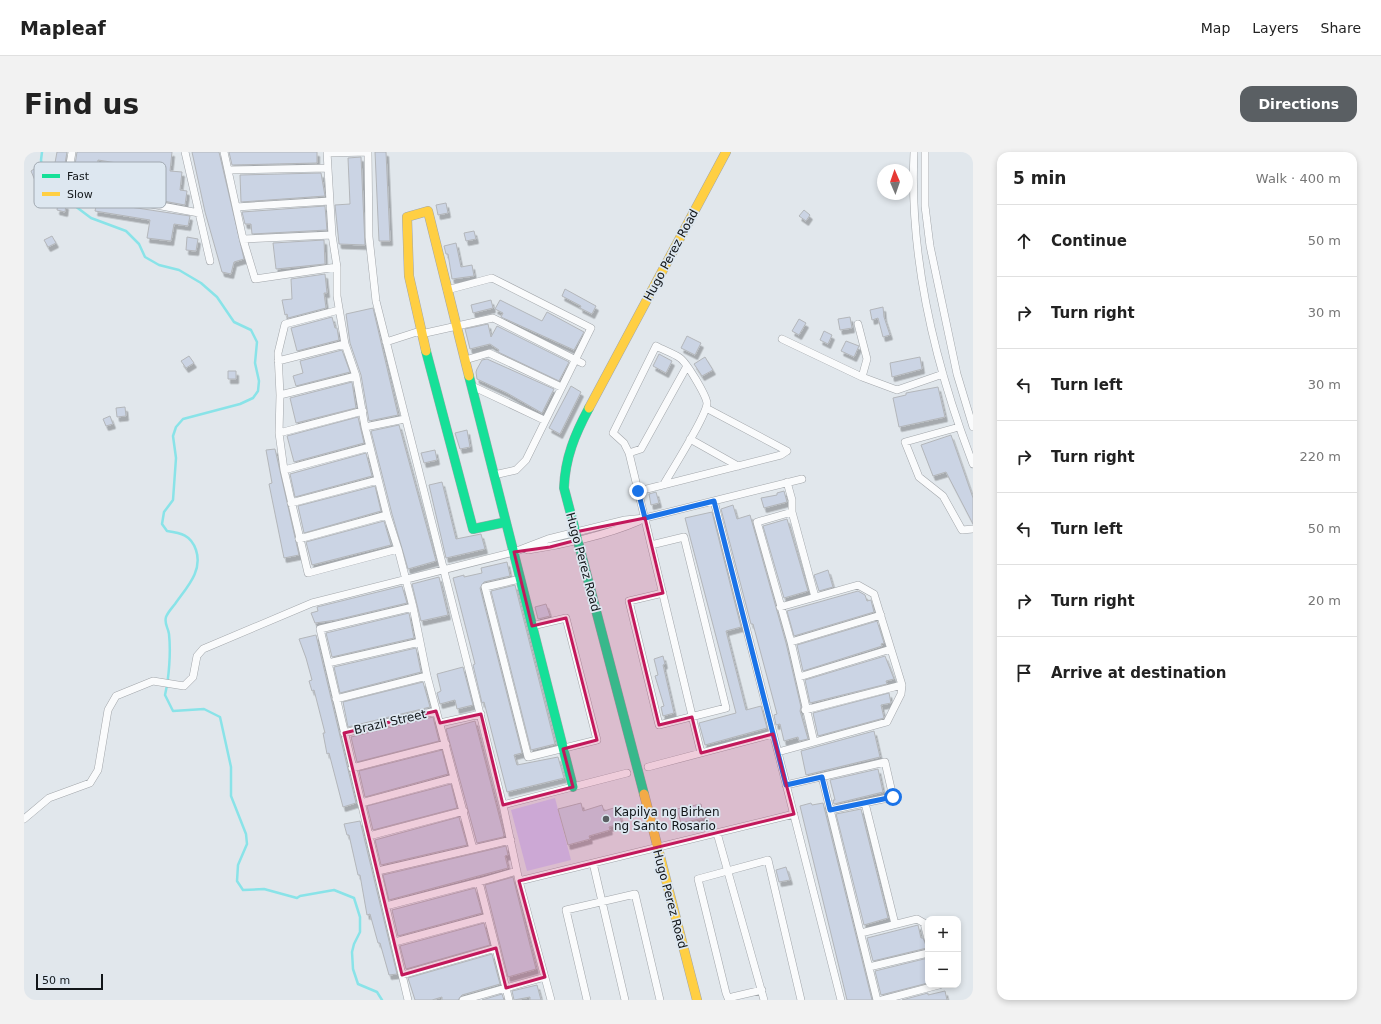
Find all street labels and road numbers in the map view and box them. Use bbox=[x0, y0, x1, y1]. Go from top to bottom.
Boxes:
street label: Hugo Perez Road bbox=[641, 207, 701, 303]
street label: Hugo Perez Road bbox=[563, 511, 603, 613]
street label: Brazil Street bbox=[352, 707, 428, 737]
street label: Hugo Perez Road bbox=[650, 848, 690, 950]

